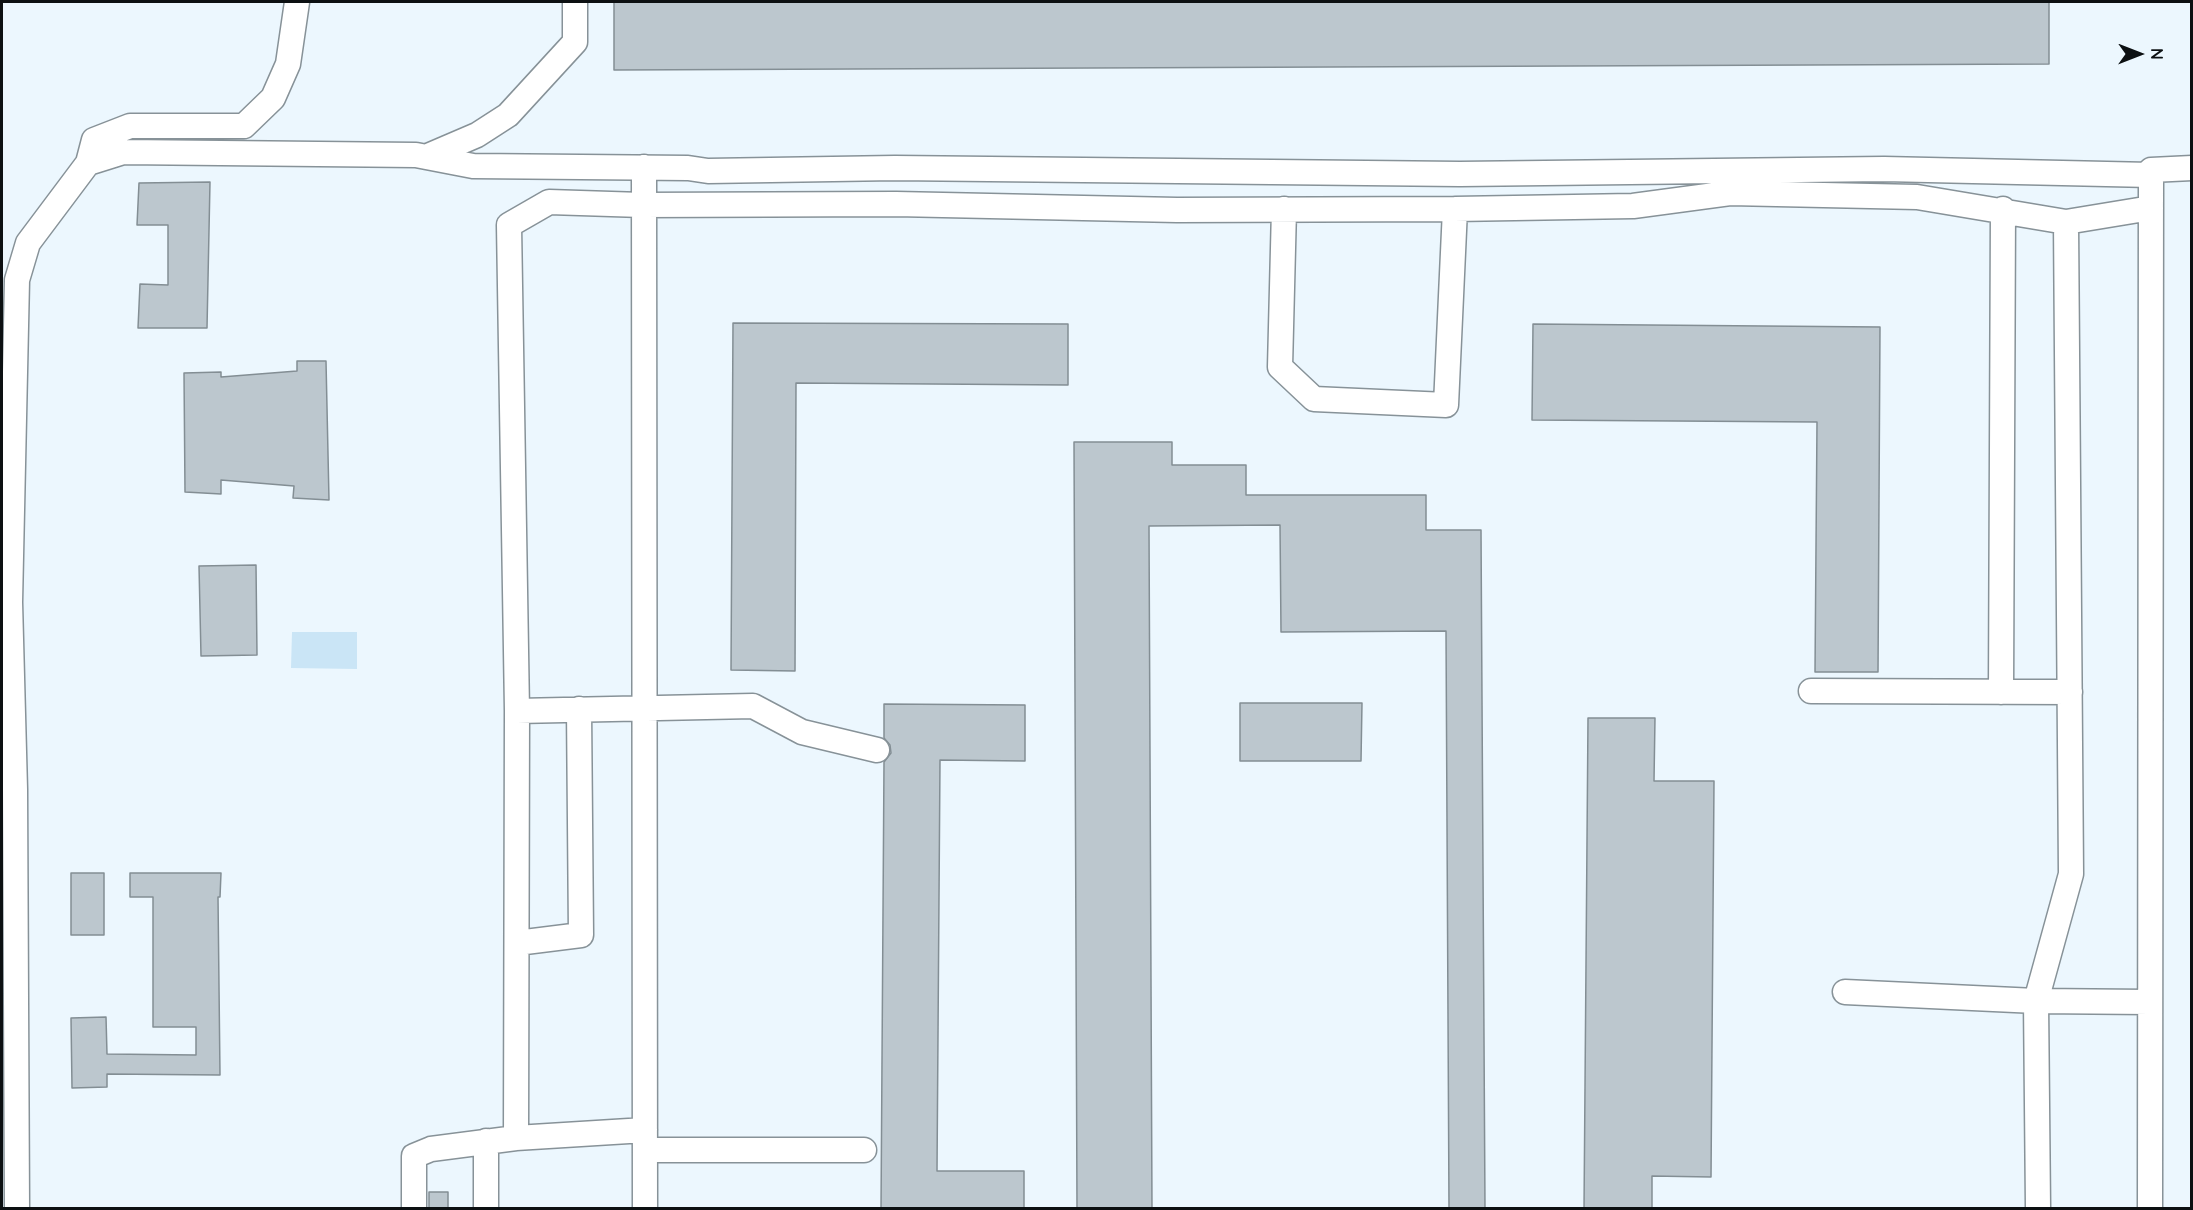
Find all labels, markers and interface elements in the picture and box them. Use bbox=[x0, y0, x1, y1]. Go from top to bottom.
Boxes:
north arrow bbox=[2109, 24, 2169, 84]
text: N bbox=[2147, 48, 2167, 60]

